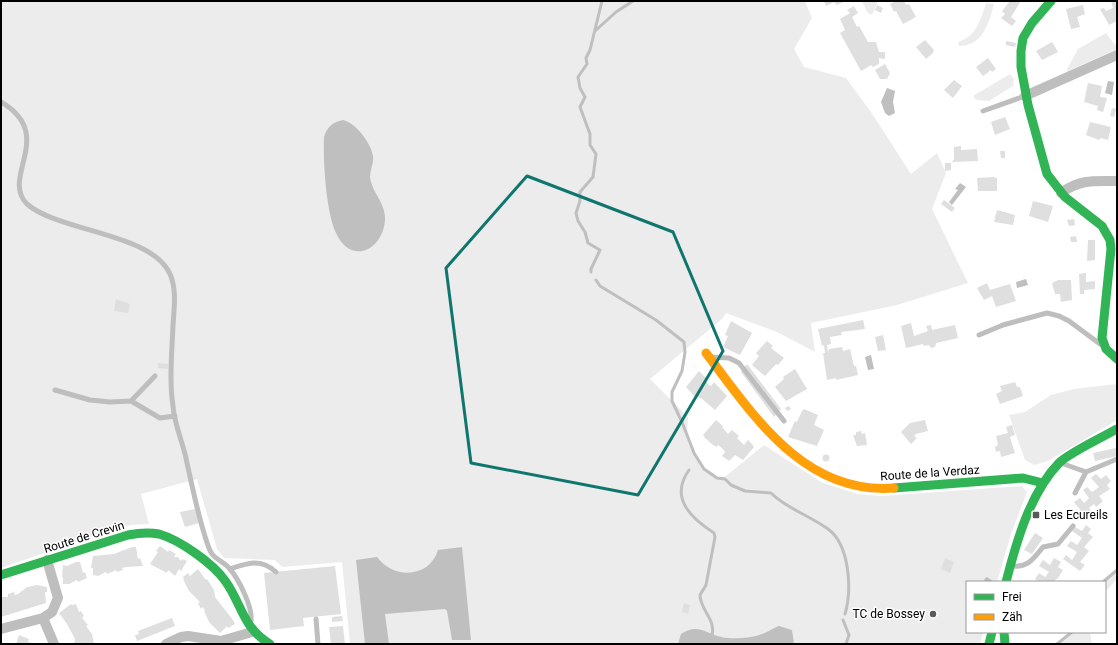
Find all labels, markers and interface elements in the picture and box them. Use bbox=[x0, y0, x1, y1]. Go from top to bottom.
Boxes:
street label: Route de la Verdaz bbox=[880, 463, 980, 483]
place label: Les Ecureils bbox=[1044, 508, 1108, 522]
marker: Les Ecureils bbox=[1031, 510, 1041, 520]
street label: Route de Crevin bbox=[42, 518, 126, 556]
legend bbox=[966, 581, 1106, 633]
text: Frei bbox=[1002, 590, 1022, 604]
place label: TC de Bossey bbox=[852, 607, 925, 621]
marker: TC de Bossey bbox=[928, 609, 938, 619]
text: Zäh bbox=[1002, 610, 1022, 624]

